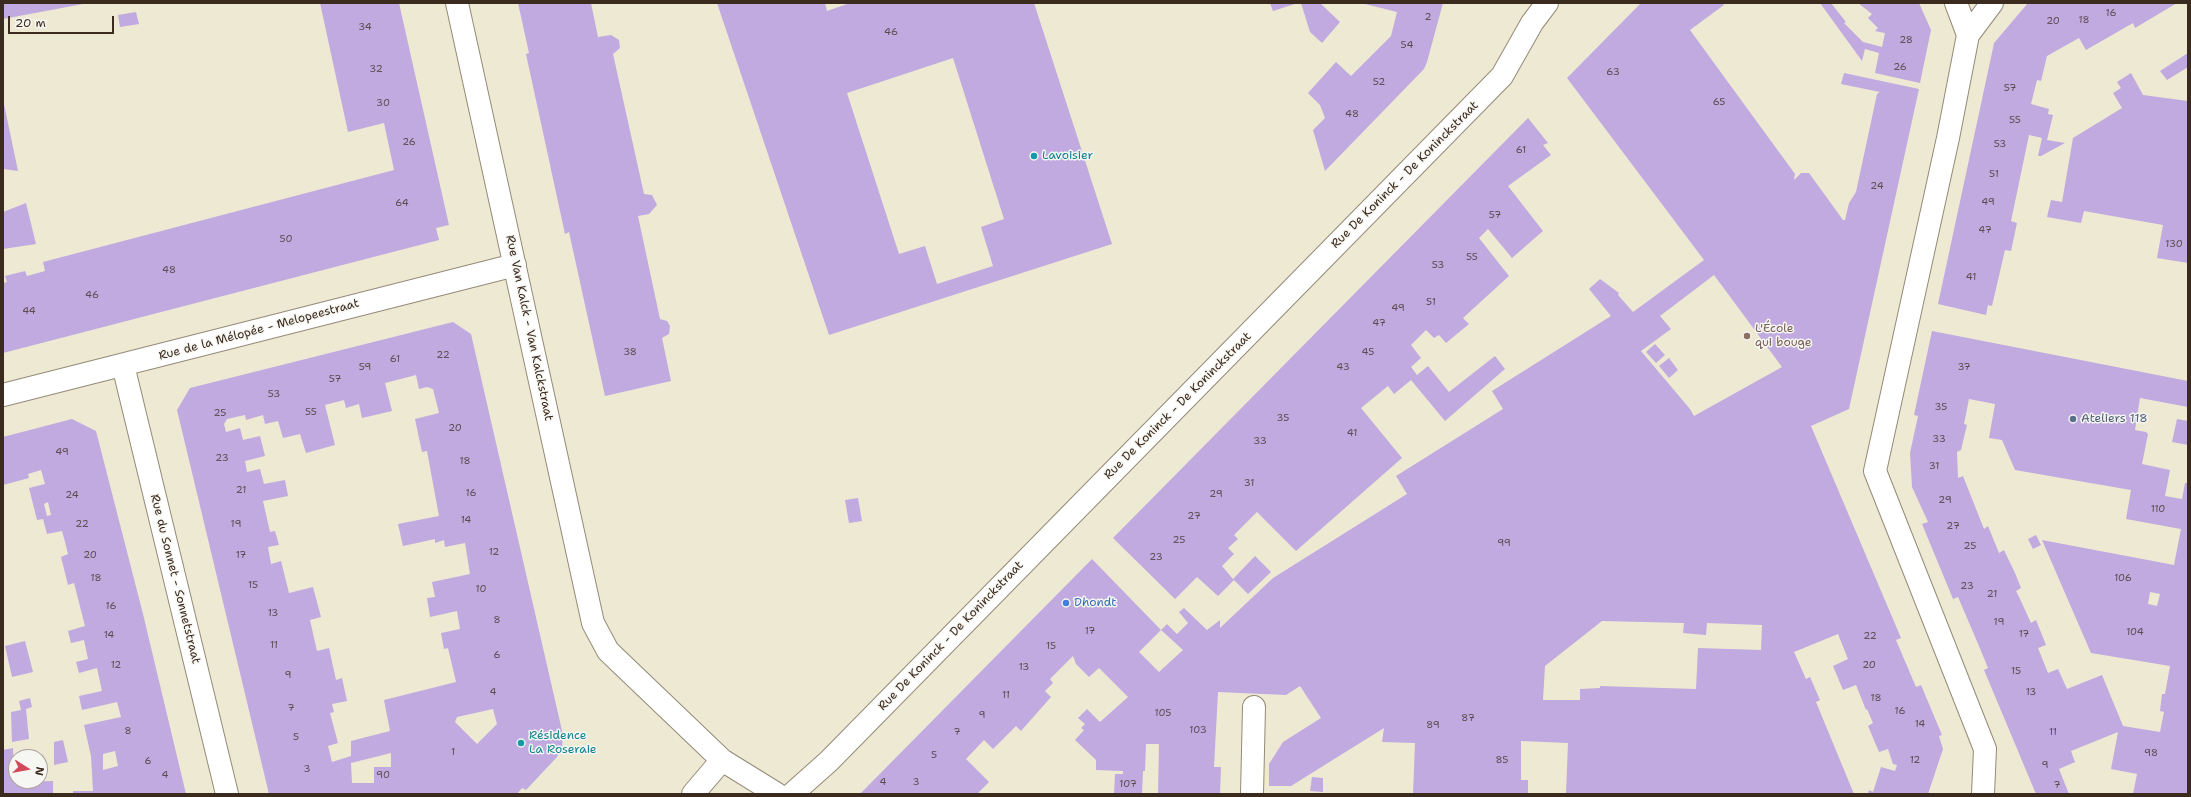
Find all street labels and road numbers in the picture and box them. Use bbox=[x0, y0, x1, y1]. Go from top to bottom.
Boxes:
street label: Rue De Koninck - De Koninckstraat bbox=[1328, 98, 1482, 252]
street label: Rue Van Kalck - Van Kalckstraat bbox=[502, 234, 556, 422]
street label: Rue de la Mélopée - Melopeestraat bbox=[157, 296, 361, 364]
street label: Rue De Koninck - De Koninckstraat bbox=[1101, 329, 1255, 483]
street label: Rue du Sonnet - Sonnetstraat bbox=[147, 493, 203, 665]
street label: Rue De Koninck - De Koninckstraat bbox=[876, 558, 1026, 714]

